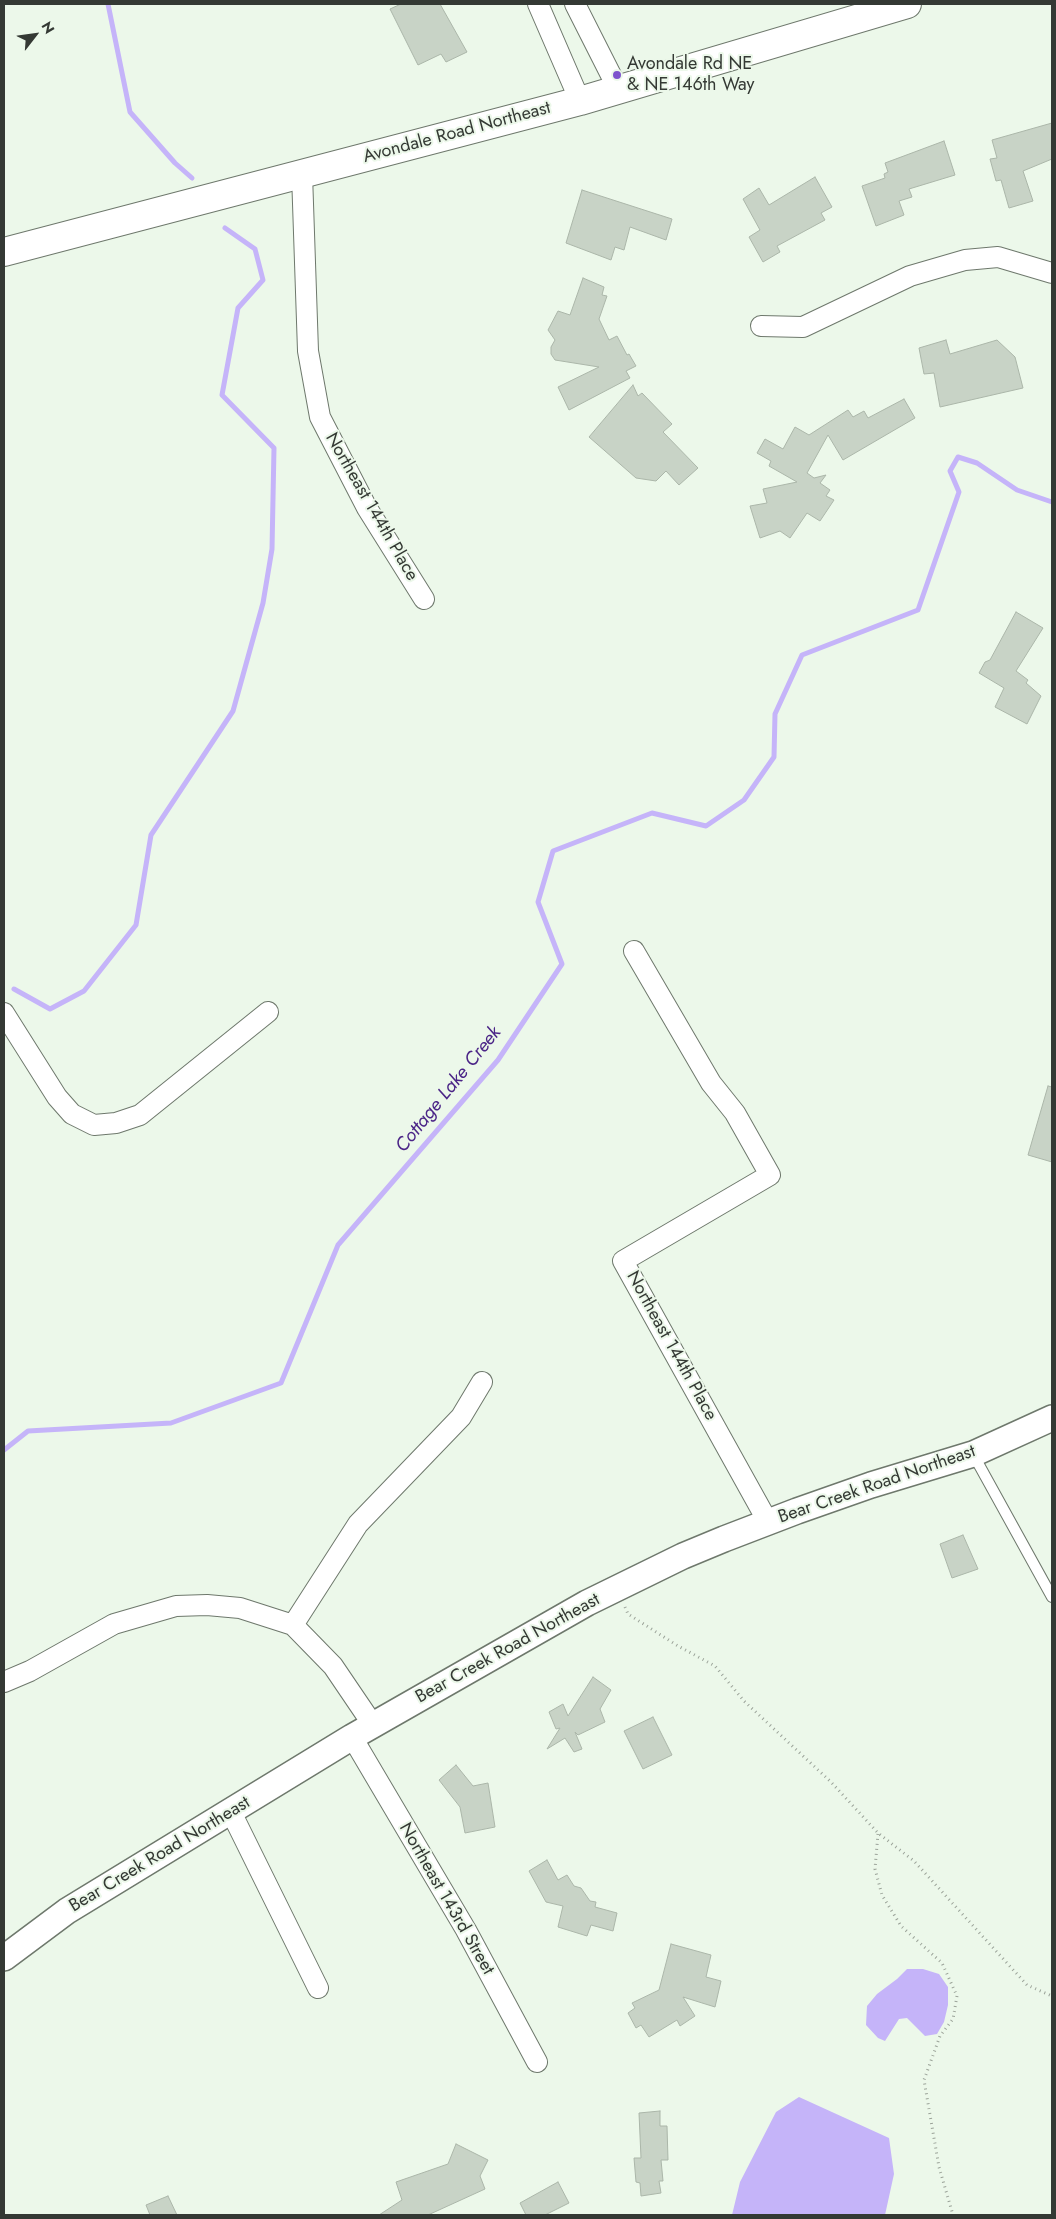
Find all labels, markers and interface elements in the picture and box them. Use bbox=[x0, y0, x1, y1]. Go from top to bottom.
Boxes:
north arrow bbox=[10, 10, 60, 60]
text: N bbox=[37, 18, 59, 37]
place label: Avondale Rd NE & NE 146th Way bbox=[627, 54, 754, 96]
marker: Avondale Rd NE & NE 146th Way bbox=[611, 69, 623, 81]
street label: Avondale Road Northeast bbox=[361, 98, 553, 168]
street label: Northeast 144th Place bbox=[320, 429, 422, 585]
water label: Cottage Lake Creek bbox=[391, 1022, 507, 1158]
street label: Northeast 144th Place bbox=[621, 1268, 721, 1424]
street label: Bear Creek Road Northeast bbox=[776, 1441, 978, 1529]
street label: Bear Creek Road Northeast bbox=[412, 1589, 604, 1709]
street label: Bear Creek Road Northeast bbox=[66, 1792, 254, 1918]
street label: Northeast 143rd Street bbox=[394, 1819, 498, 1979]

